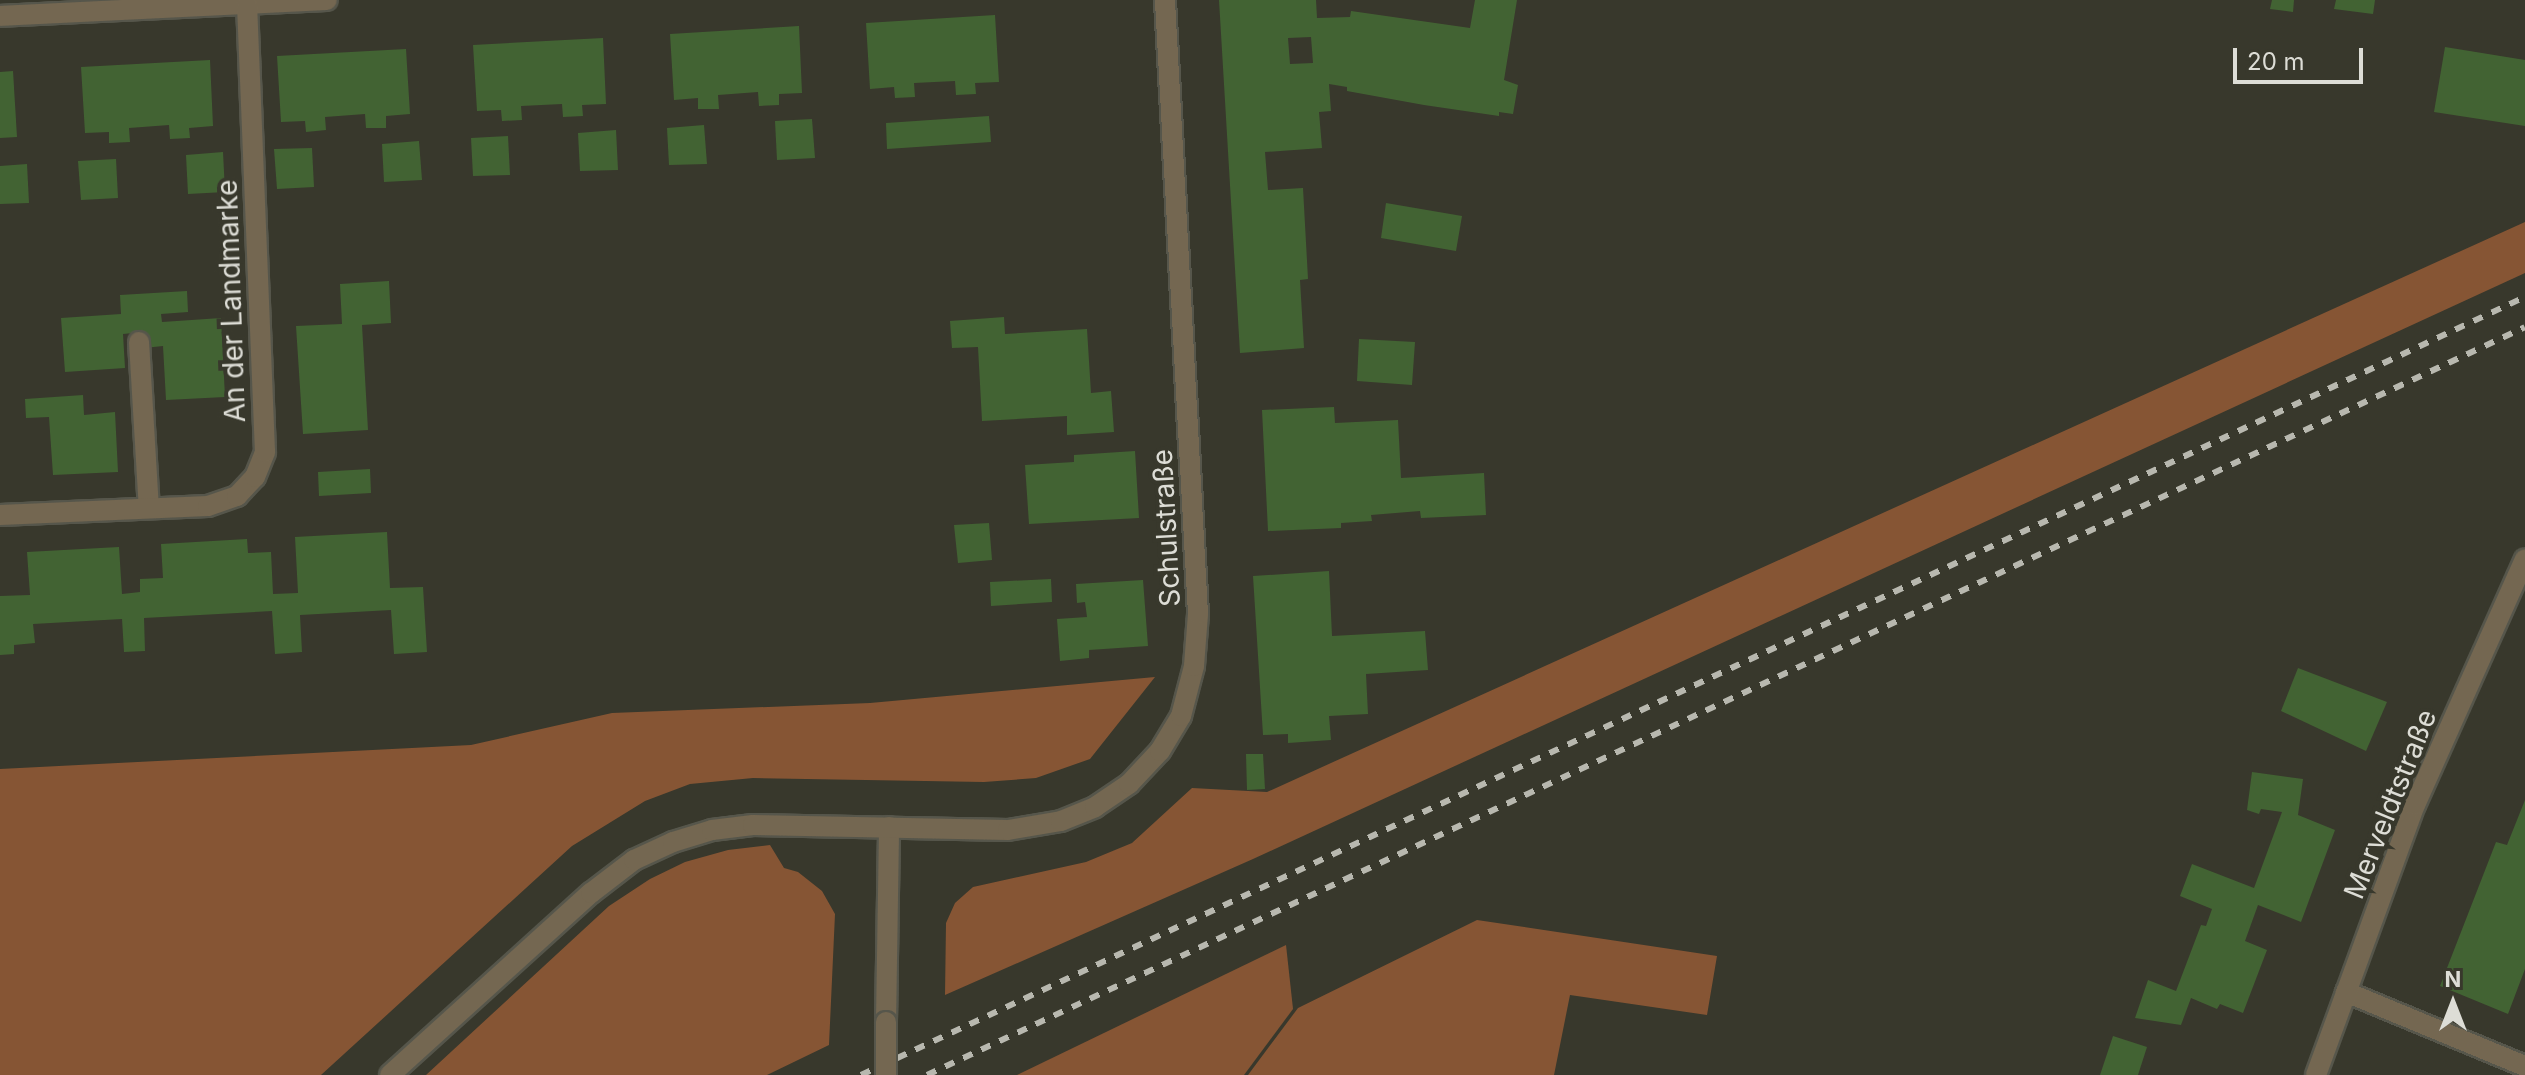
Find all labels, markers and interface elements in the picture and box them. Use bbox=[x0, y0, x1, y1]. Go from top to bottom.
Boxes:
scale bar bbox=[2237, 32, 2367, 82]
text: 20 m bbox=[2247, 47, 2305, 76]
street label: An der Landmarke bbox=[210, 179, 252, 423]
street label: Schulstraße bbox=[1145, 448, 1187, 608]
street label: Merveldtstraße bbox=[2337, 704, 2443, 904]
north arrow bbox=[2413, 963, 2493, 1043]
text: N bbox=[2445, 966, 2461, 992]

